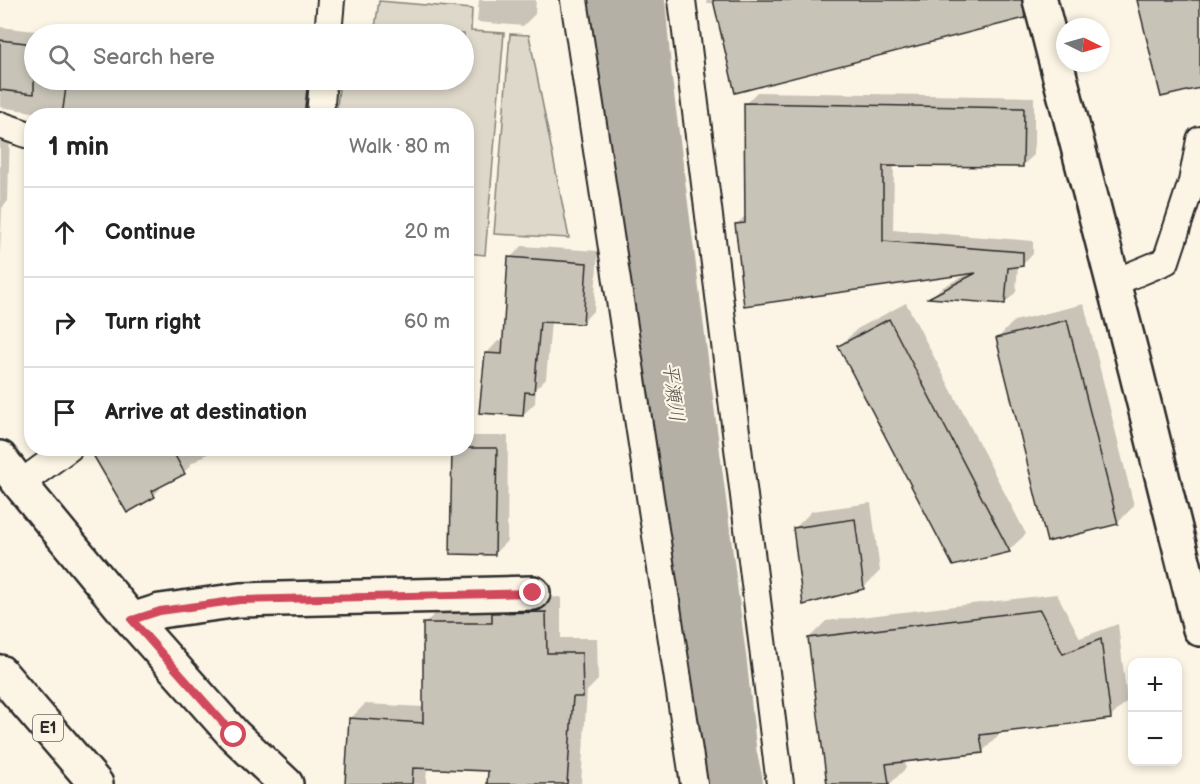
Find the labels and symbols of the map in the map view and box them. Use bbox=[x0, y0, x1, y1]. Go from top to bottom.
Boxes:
north arrow bbox=[1056, 18, 1110, 72]
water label: 平瀬川 bbox=[657, 361, 689, 423]
route end bbox=[519, 579, 545, 605]
road number: E1 bbox=[33, 715, 63, 741]
route start bbox=[220, 721, 246, 747]

